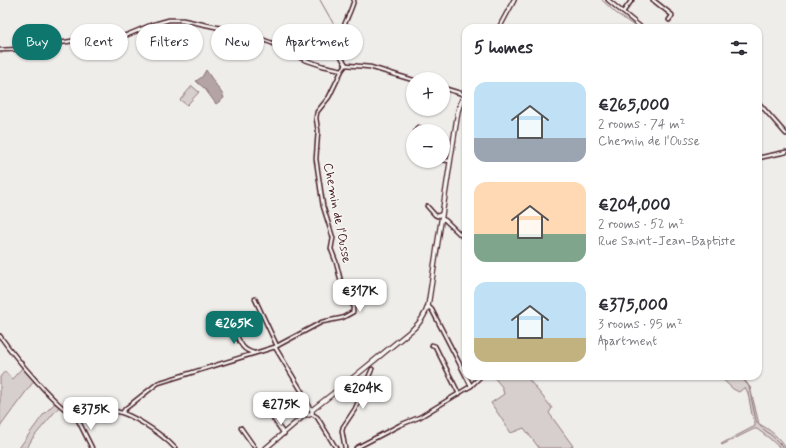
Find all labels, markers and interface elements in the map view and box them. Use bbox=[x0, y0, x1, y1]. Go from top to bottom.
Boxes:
chip: Buy bbox=[12, 24, 62, 60]
chip: Rent bbox=[70, 24, 128, 60]
chip: Filters bbox=[136, 24, 203, 60]
chip: New bbox=[211, 24, 264, 60]
chip: Apartment bbox=[272, 24, 363, 60]
text: 5 homes bbox=[474, 37, 533, 59]
icon: filters bbox=[728, 37, 750, 59]
map controls bbox=[406, 72, 450, 168]
button: + bbox=[406, 72, 450, 116]
text: €265,000 bbox=[598, 94, 669, 116]
icon: home bbox=[506, 98, 554, 146]
text: 2 rooms · 74 m² bbox=[598, 116, 685, 133]
button: − bbox=[406, 124, 450, 168]
text: Chemin de l'Ousse bbox=[598, 133, 700, 150]
street label: Chemin de l'Ousse bbox=[319, 161, 355, 265]
text: €204,000 bbox=[598, 194, 670, 216]
icon: home bbox=[506, 198, 554, 246]
text: 2 rooms · 52 m² bbox=[598, 216, 684, 233]
text: Rue Saint-Jean-Baptiste bbox=[598, 233, 736, 250]
pin: €317K bbox=[332, 279, 388, 313]
text: €317K bbox=[342, 283, 378, 300]
text: €375,000 bbox=[598, 294, 668, 316]
icon: home bbox=[506, 298, 554, 346]
pin: €265K bbox=[206, 311, 262, 345]
text: €265K bbox=[215, 315, 253, 332]
text: 3 rooms · 95 m² bbox=[598, 316, 682, 333]
text: Apartment bbox=[598, 333, 657, 350]
pin: €204K bbox=[335, 376, 391, 410]
text: €204K bbox=[343, 380, 383, 397]
pin: €275K bbox=[253, 392, 309, 426]
text: €275K bbox=[262, 396, 300, 413]
pin: €375K bbox=[63, 397, 119, 431]
text: €375K bbox=[72, 401, 110, 418]

